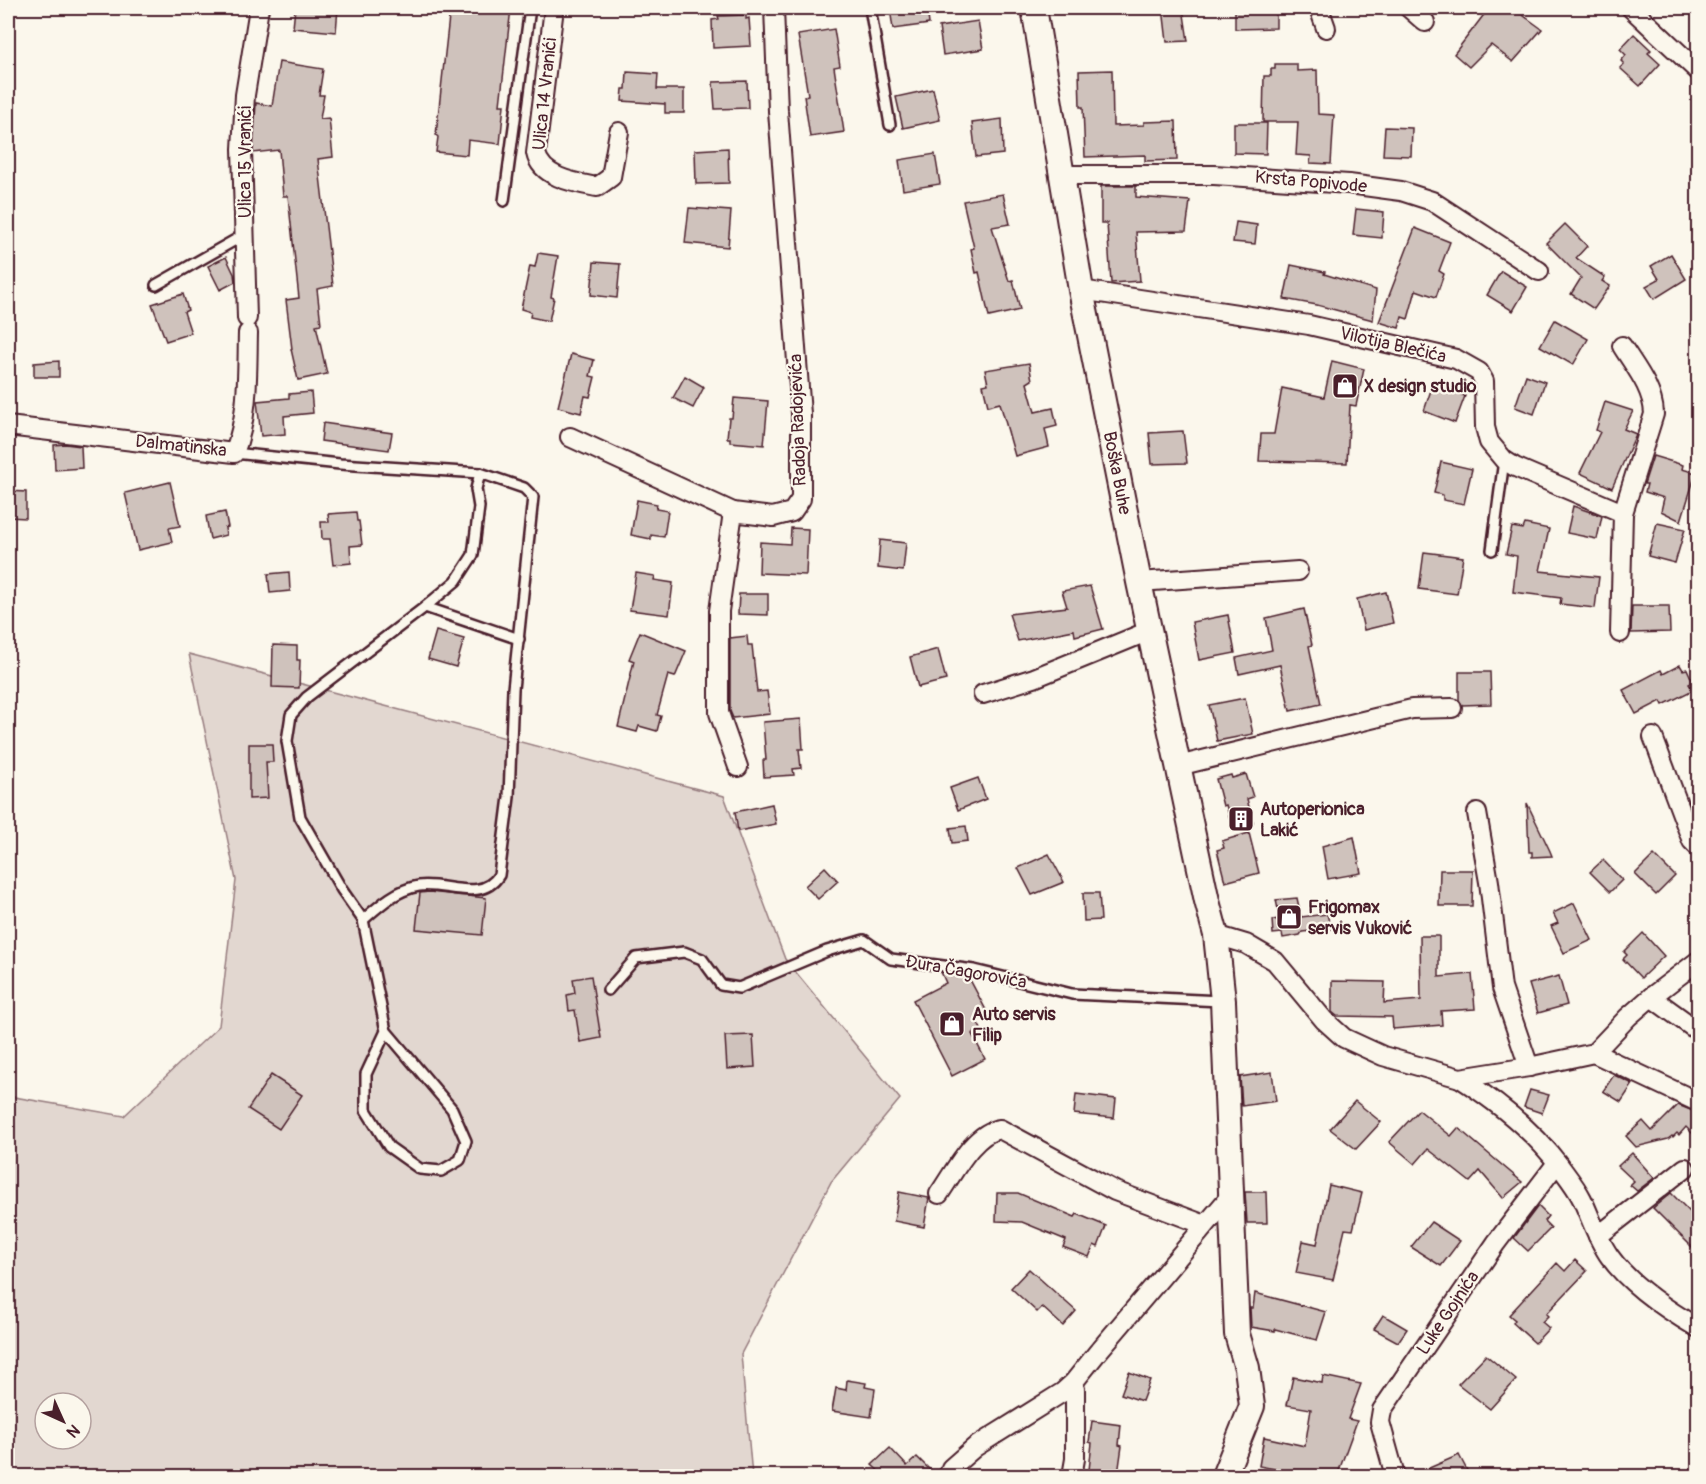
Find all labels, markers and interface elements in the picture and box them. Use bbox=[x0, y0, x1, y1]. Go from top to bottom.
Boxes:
street label: Ulica 14 Vranići bbox=[528, 37, 562, 151]
street label: Ulica 15 Vranići bbox=[234, 106, 257, 218]
street label: Krsta Popivode bbox=[1254, 166, 1368, 198]
street label: Vilotija Blečića bbox=[1337, 322, 1449, 368]
street label: Radoja Radojevića bbox=[784, 354, 812, 486]
shop icon: X design studio bbox=[1330, 371, 1360, 401]
place label: X design studio bbox=[1364, 375, 1477, 398]
street label: Boška Buhe bbox=[1098, 429, 1136, 517]
street label: Dalmatinska bbox=[134, 430, 228, 462]
place label: Autoperionica Lakić bbox=[1260, 798, 1365, 842]
building icon: Autoperionica Lakić bbox=[1226, 804, 1256, 834]
place label: Frigomax servis Vuković bbox=[1308, 896, 1412, 940]
shop icon: Frigomax servis Vuković bbox=[1274, 902, 1304, 932]
street label: Đura Čagorovića bbox=[903, 950, 1029, 994]
place label: Auto servis Filip bbox=[972, 1003, 1056, 1047]
shop icon: Auto servis Filip bbox=[937, 1009, 967, 1039]
street label: Luke Gojnića bbox=[1412, 1267, 1484, 1359]
north arrow bbox=[33, 1391, 93, 1451]
text: N bbox=[62, 1420, 84, 1442]

